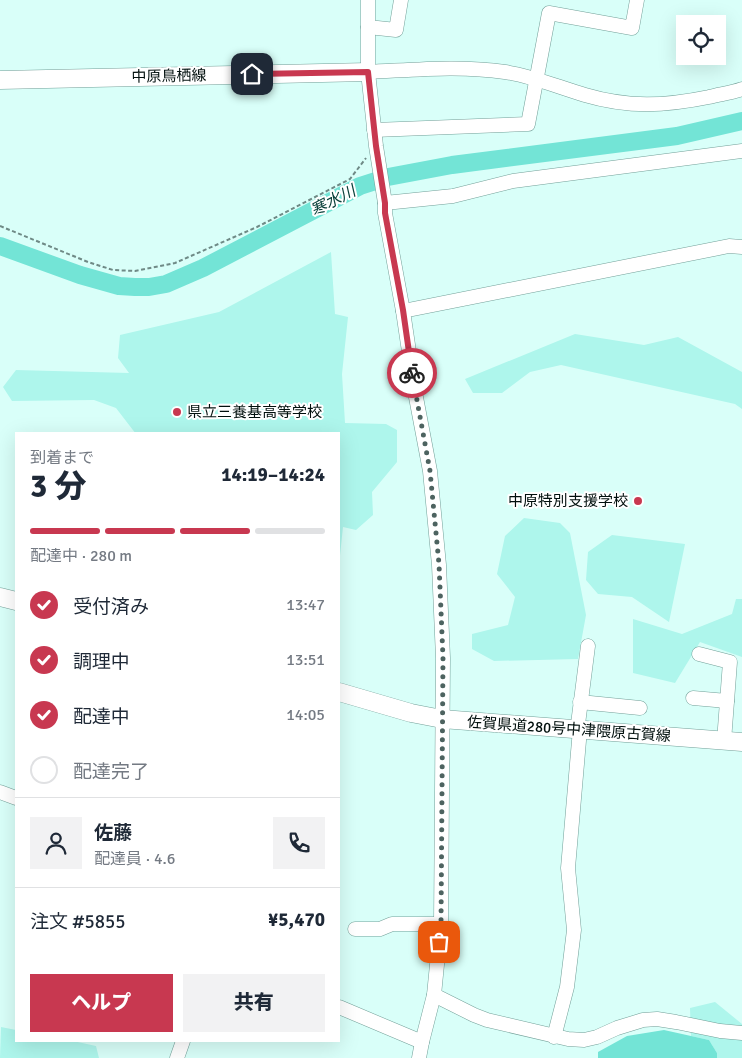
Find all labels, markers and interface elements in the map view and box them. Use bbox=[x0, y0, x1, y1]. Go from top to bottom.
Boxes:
map controls bbox=[676, 15, 726, 65]
button: locate bbox=[676, 15, 726, 65]
pin bbox=[231, 53, 273, 95]
icon: home bbox=[238, 60, 266, 88]
street label: 中原鳥栖線 bbox=[131, 66, 207, 86]
water label: 寒水川 bbox=[307, 180, 361, 221]
courier bbox=[387, 348, 437, 398]
icon: bike bbox=[398, 359, 426, 387]
place label: 県立三養基高等学校 bbox=[187, 403, 322, 421]
marker: 県立三養基高等学校 bbox=[171, 406, 183, 418]
text: 到着まで bbox=[30, 448, 94, 468]
text: 14:19–14:24 bbox=[221, 463, 325, 487]
text: 3 分 bbox=[30, 467, 86, 506]
place label: 中原特別支援学校 bbox=[508, 492, 628, 510]
marker: 中原特別支援学校 bbox=[632, 495, 644, 507]
text: 配達中 · 280 m bbox=[30, 546, 132, 566]
icon: check bbox=[30, 591, 58, 619]
text: 受付済み bbox=[73, 595, 149, 619]
text: 13:47 bbox=[286, 595, 325, 615]
icon: check bbox=[30, 646, 58, 674]
text: 調理中 bbox=[73, 650, 130, 674]
text: 13:51 bbox=[286, 650, 325, 670]
icon: check bbox=[30, 701, 58, 729]
text: 配達中 bbox=[73, 705, 130, 729]
text: 14:05 bbox=[286, 705, 325, 725]
street label: 佐賀県道280号中津隈原古賀線 bbox=[466, 713, 672, 745]
text: 配達完了 bbox=[73, 760, 149, 784]
button: person bbox=[30, 817, 82, 869]
button: phone bbox=[273, 817, 325, 869]
text: 佐藤 bbox=[94, 821, 132, 845]
text: 配達員 · 4.6 bbox=[94, 849, 175, 869]
text: ¥5,470 bbox=[268, 908, 325, 932]
text: 注文 #5855 bbox=[30, 910, 125, 934]
pin bbox=[418, 921, 460, 963]
icon: bag bbox=[425, 928, 453, 956]
button: ヘルプ bbox=[30, 974, 173, 1032]
button: 共有 bbox=[183, 974, 325, 1032]

